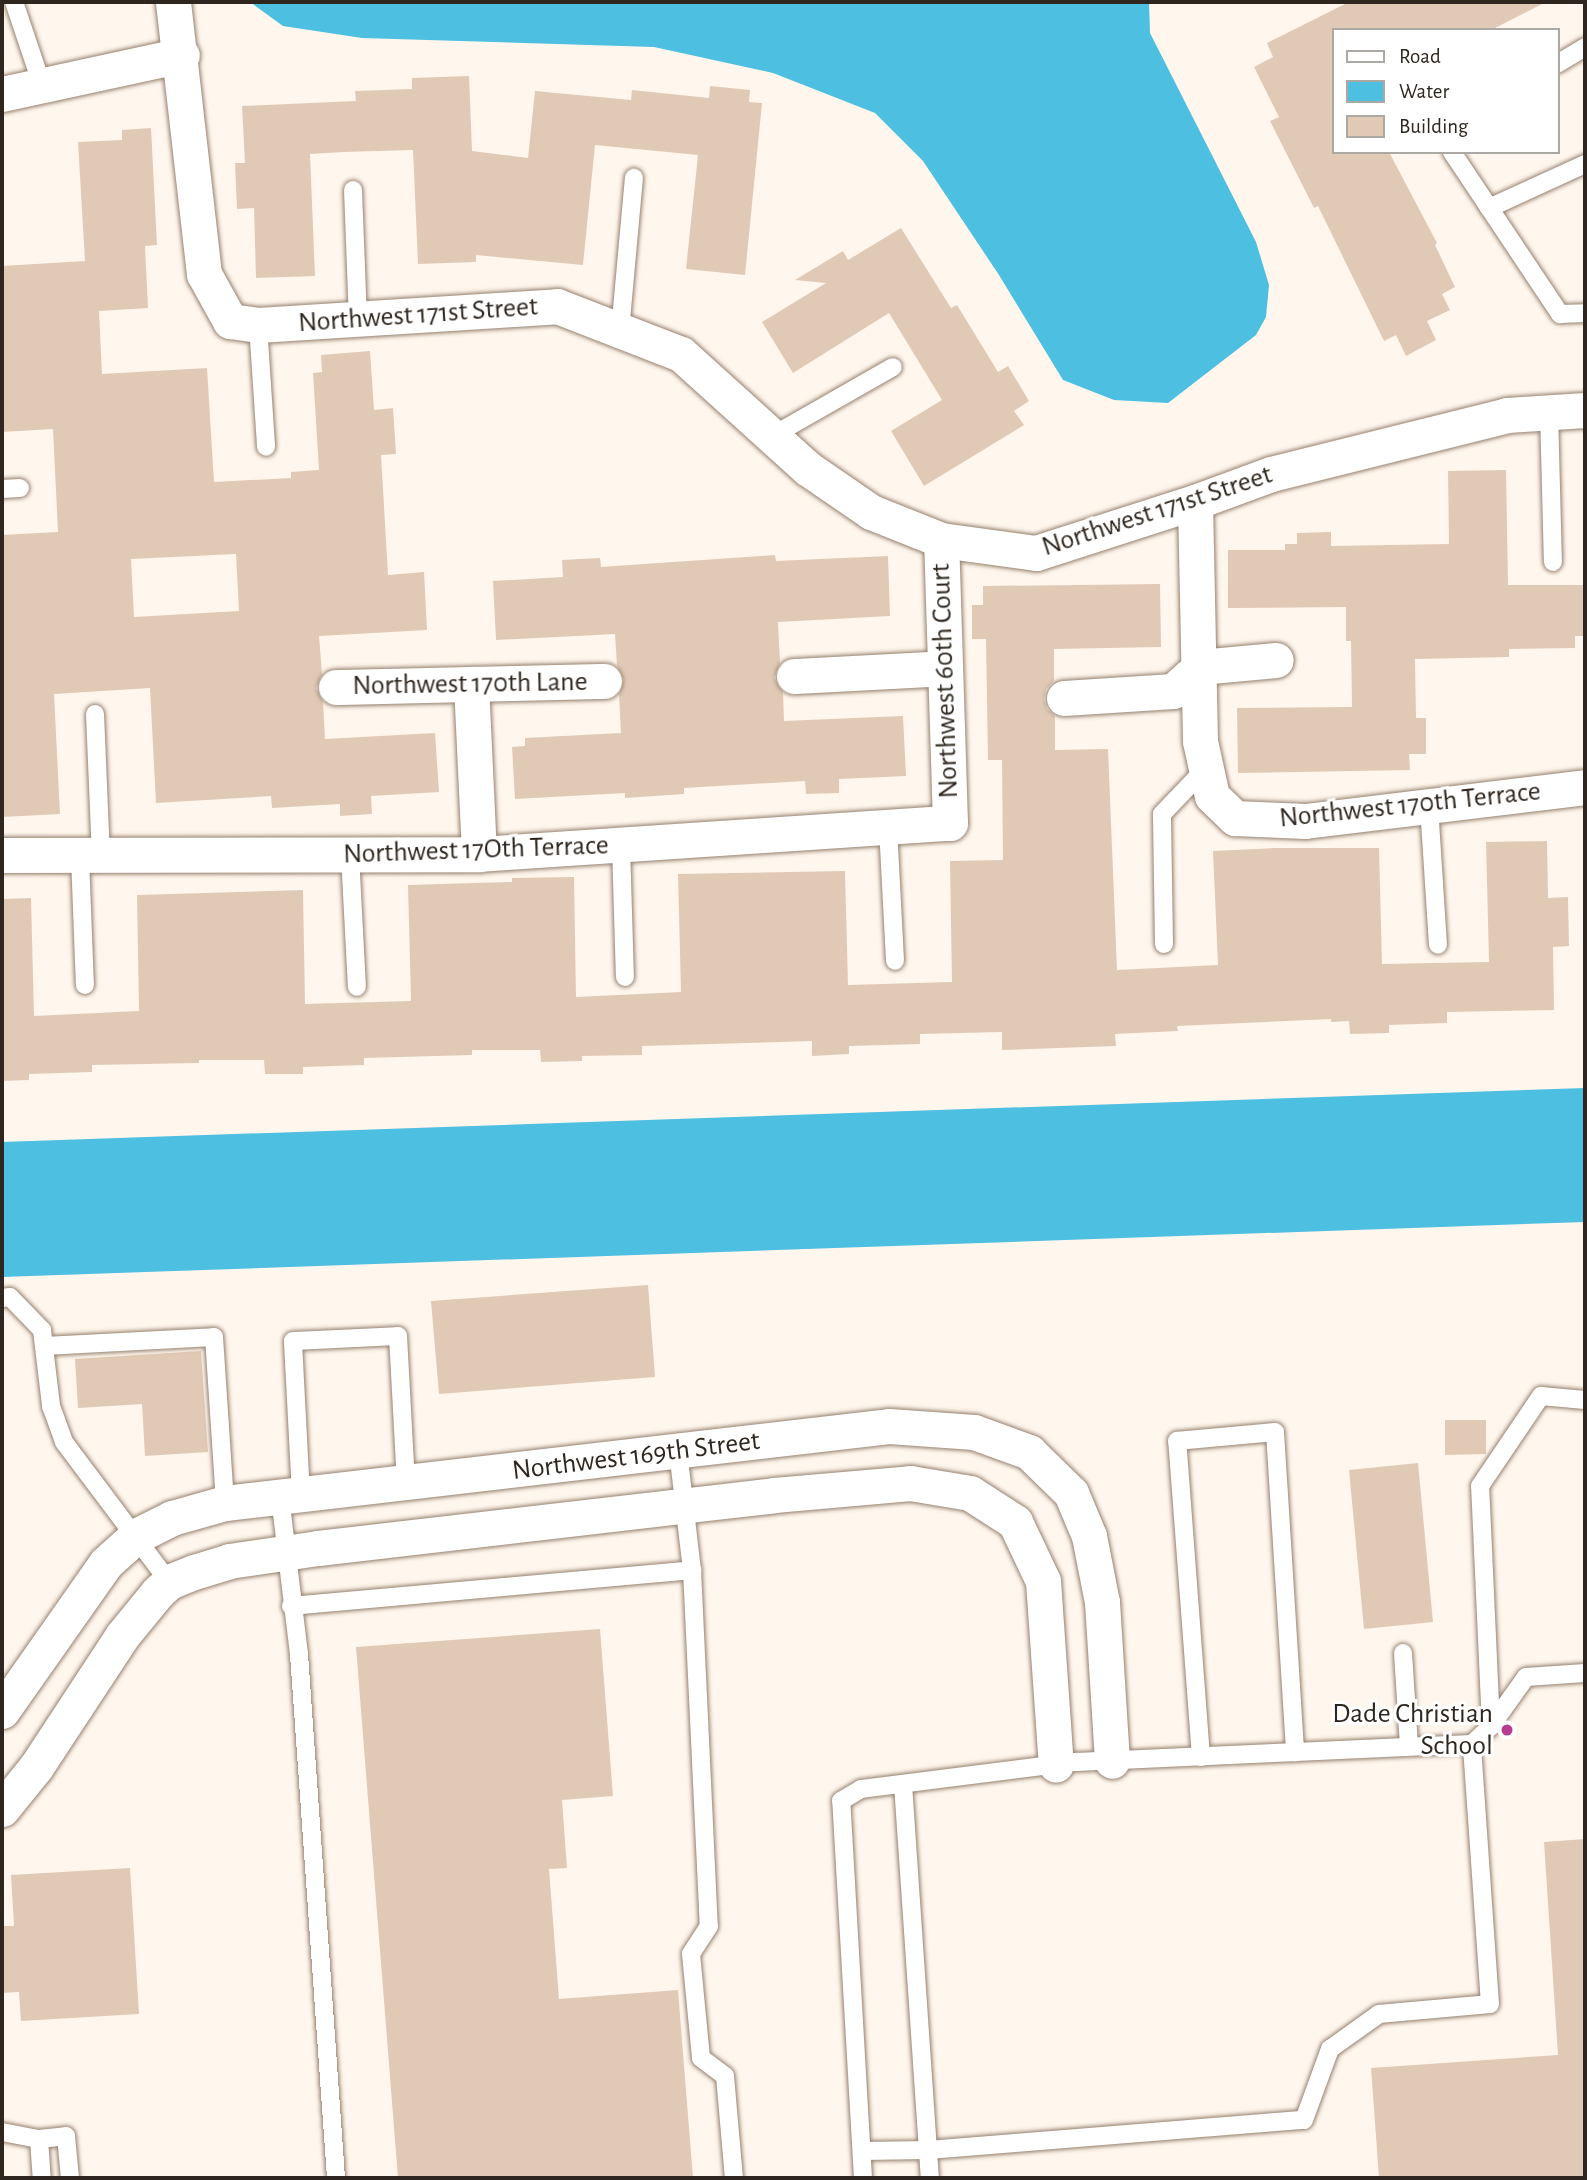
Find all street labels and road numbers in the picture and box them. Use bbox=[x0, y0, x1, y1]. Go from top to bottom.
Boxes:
street label: Northwest 171st Street bbox=[297, 290, 539, 340]
street label: Northwest 171st Street bbox=[1038, 458, 1276, 564]
street label: Northwest 60th Court bbox=[924, 563, 966, 799]
street label: Northwest 170th Lane bbox=[352, 665, 588, 703]
street label: Northwest 170th Terrace bbox=[1278, 775, 1542, 835]
street label: Northwest 17Oth Terrace bbox=[343, 829, 609, 871]
street label: Northwest 169th Street bbox=[510, 1424, 762, 1488]

